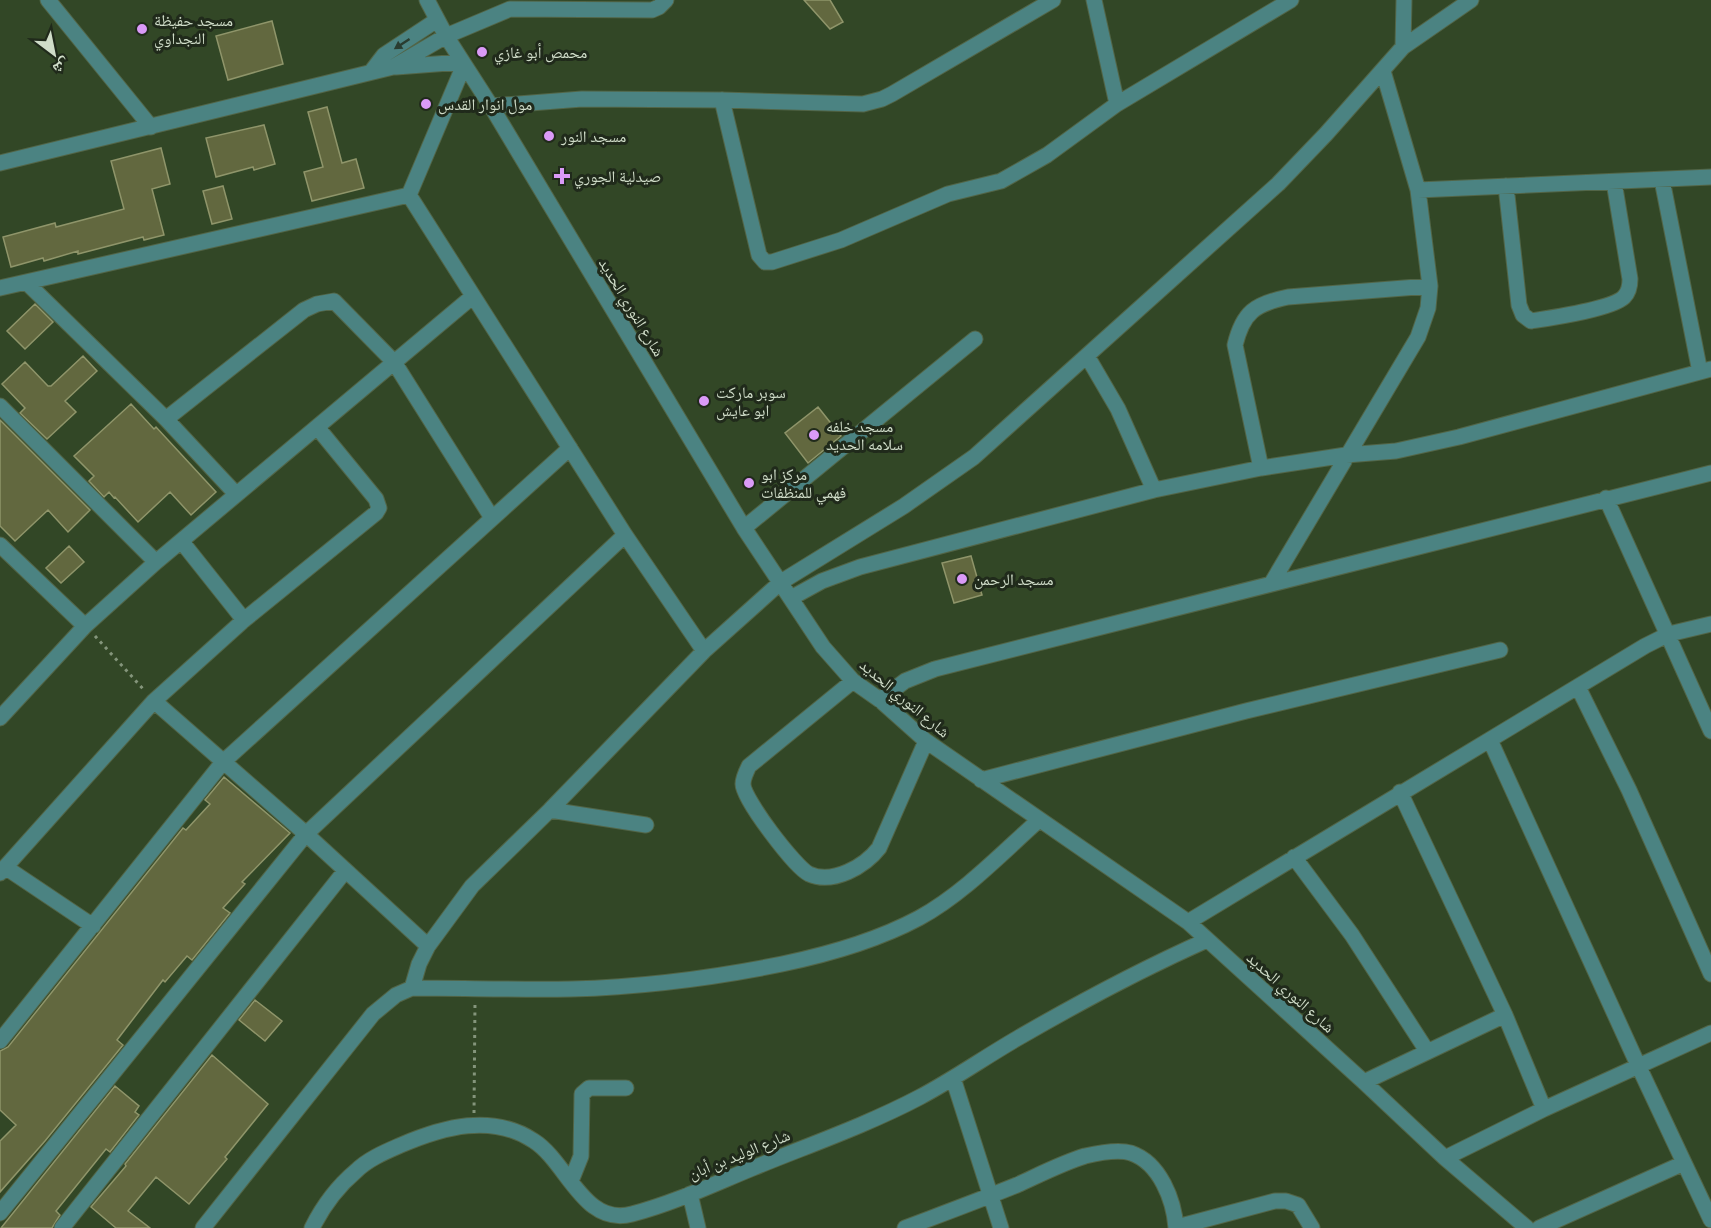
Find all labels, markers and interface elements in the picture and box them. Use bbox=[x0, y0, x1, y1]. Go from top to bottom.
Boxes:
place label: مسجد حفيظة النجداوي bbox=[154, 11, 233, 51]
marker: مسجد حفيظة النجداوي bbox=[135, 22, 149, 36]
north arrow bbox=[24, 24, 84, 84]
one-way arrow bbox=[393, 38, 410, 49]
place label: محمص أبو غازي bbox=[494, 43, 587, 65]
marker: محمص أبو غازي bbox=[475, 45, 489, 59]
text: ش bbox=[49, 54, 74, 79]
place label: مول انوار القدس bbox=[438, 95, 532, 115]
marker: مول انوار القدس bbox=[419, 97, 433, 111]
place label: مسجد النور bbox=[560, 127, 626, 146]
marker: مسجد النور bbox=[542, 129, 556, 143]
place label: صيدلية الجوري bbox=[574, 167, 661, 189]
marker: صيدلية الجوري bbox=[555, 169, 569, 183]
street label: شارع النوري الحديد bbox=[592, 255, 668, 362]
place label: سوبر ماركت ابو عايش bbox=[716, 383, 786, 421]
marker: سوبر ماركت ابو عايش bbox=[697, 394, 711, 408]
place label: مسجد خلفه سلامه الحديد bbox=[826, 417, 903, 454]
marker: مسجد خلفه سلامه الحديد bbox=[807, 428, 821, 442]
place label: مركز ابو فهمي للمنظفات bbox=[761, 465, 846, 505]
marker: مركز ابو فهمي للمنظفات bbox=[742, 476, 756, 490]
place label: مسجد الرحمن bbox=[974, 570, 1054, 590]
marker: مسجد الرحمن bbox=[955, 572, 969, 586]
street label: شارع النوري الحديد bbox=[854, 655, 954, 744]
street label: شارع النوري الحديد bbox=[1241, 948, 1338, 1039]
street label: شارع الوليد بن أبان bbox=[686, 1125, 793, 1184]

